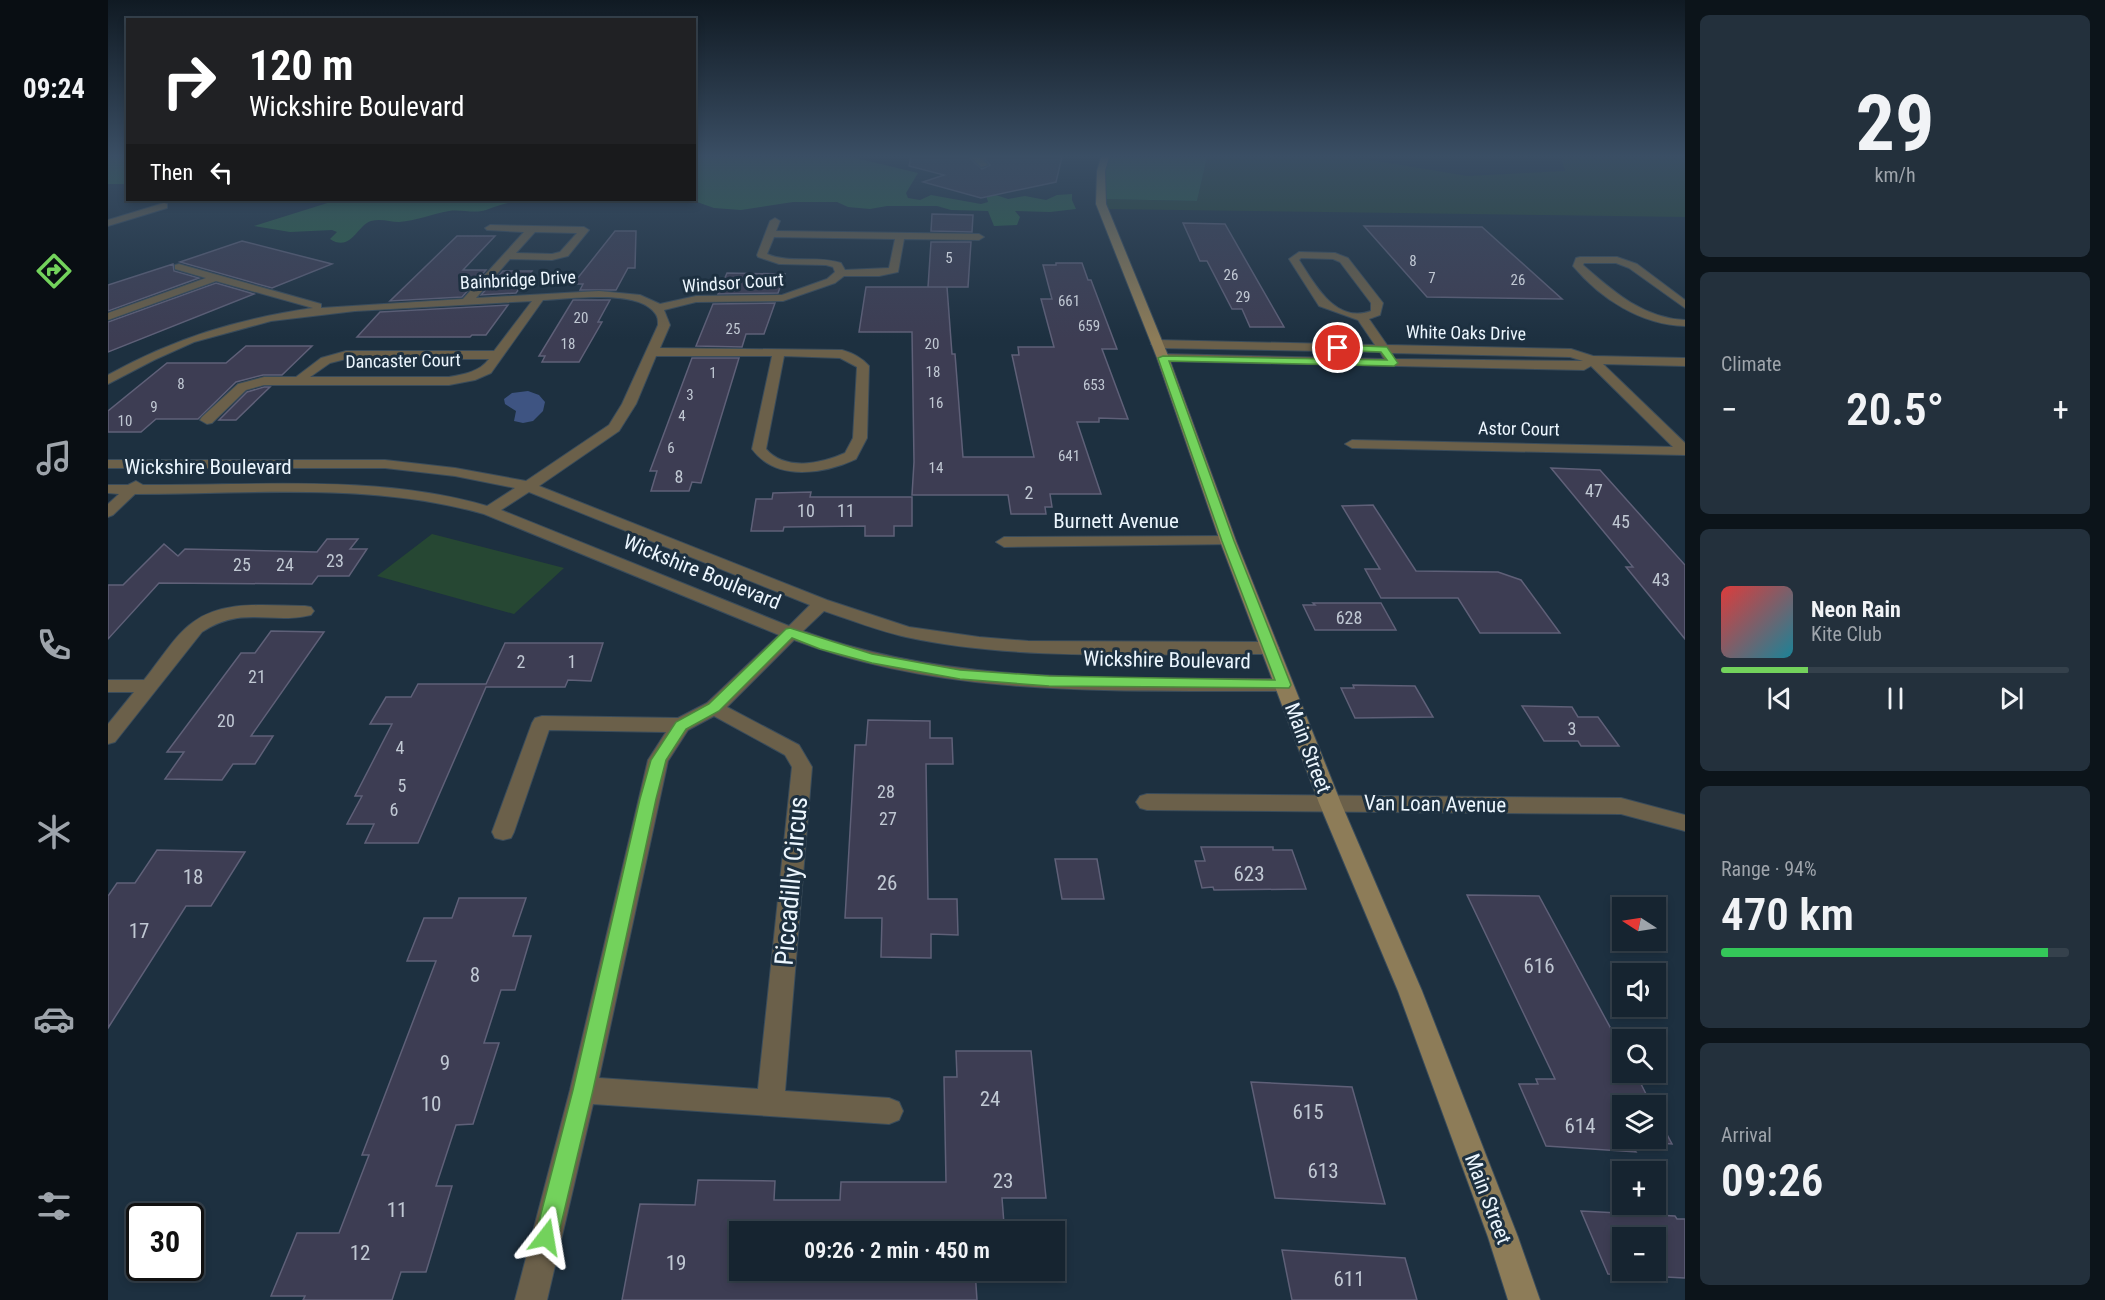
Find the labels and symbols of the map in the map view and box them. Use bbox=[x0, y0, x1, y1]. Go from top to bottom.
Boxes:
house number: 5 bbox=[945, 249, 953, 267]
house number: 8 bbox=[1409, 252, 1417, 270]
street label: Bainbridge Drive bbox=[459, 266, 576, 293]
house number: 26 bbox=[1224, 266, 1238, 284]
street label: Windsor Court bbox=[682, 268, 784, 297]
house number: 7 bbox=[1428, 269, 1436, 287]
house number: 26 bbox=[1511, 271, 1525, 289]
house number: 29 bbox=[1236, 288, 1250, 306]
house number: 661 bbox=[1058, 292, 1080, 310]
house number: 20 bbox=[574, 309, 588, 327]
house number: 659 bbox=[1078, 317, 1100, 335]
house number: 25 bbox=[726, 320, 740, 338]
street label: White Oaks Drive bbox=[1406, 321, 1526, 344]
pin bbox=[1312, 322, 1363, 373]
house number: 18 bbox=[561, 335, 575, 353]
house number: 20 bbox=[925, 335, 939, 353]
street label: Dancaster Court bbox=[345, 349, 461, 372]
house number: 18 bbox=[926, 363, 940, 381]
house number: 1 bbox=[709, 364, 717, 382]
house number: 8 bbox=[177, 375, 185, 393]
house number: 653 bbox=[1083, 376, 1105, 394]
house number: 3 bbox=[686, 386, 694, 404]
house number: 16 bbox=[929, 394, 943, 412]
house number: 9 bbox=[150, 398, 158, 416]
house number: 4 bbox=[678, 407, 686, 425]
house number: 10 bbox=[118, 412, 132, 430]
street label: Astor Court bbox=[1478, 417, 1560, 440]
house number: 6 bbox=[667, 439, 675, 457]
house number: 641 bbox=[1058, 447, 1080, 465]
street label: Wickshire Boulevard bbox=[124, 455, 292, 479]
house number: 14 bbox=[929, 459, 943, 477]
house number: 8 bbox=[675, 466, 683, 487]
house number: 47 bbox=[1585, 480, 1603, 501]
house number: 2 bbox=[1025, 482, 1034, 503]
house number: 10 bbox=[797, 500, 815, 521]
house number: 11 bbox=[837, 500, 855, 521]
street label: Burnett Avenue bbox=[1053, 509, 1179, 533]
house number: 45 bbox=[1612, 511, 1630, 532]
street label: Wickshire Boulevard bbox=[620, 529, 784, 615]
house number: 23 bbox=[326, 550, 344, 571]
house number: 25 bbox=[233, 554, 251, 575]
house number: 24 bbox=[276, 554, 294, 575]
house number: 43 bbox=[1652, 569, 1670, 590]
house number: 628 bbox=[1336, 607, 1362, 628]
street label: Wickshire Boulevard bbox=[1083, 647, 1251, 673]
house number: 2 bbox=[517, 651, 526, 672]
house number: 1 bbox=[568, 651, 576, 672]
house number: 21 bbox=[248, 666, 266, 687]
street label: Main Street bbox=[1280, 699, 1336, 797]
house number: 20 bbox=[217, 710, 235, 731]
house number: 3 bbox=[1568, 718, 1576, 739]
house number: 4 bbox=[396, 737, 405, 758]
house number: 5 bbox=[398, 775, 407, 796]
house number: 28 bbox=[877, 781, 895, 802]
street label: Van Loan Avenue bbox=[1364, 791, 1507, 817]
street label: Piccadilly Circus bbox=[769, 795, 813, 967]
house number: 6 bbox=[390, 799, 398, 820]
house number: 27 bbox=[879, 808, 897, 829]
house number: 623 bbox=[1233, 862, 1265, 886]
house number: 18 bbox=[183, 865, 203, 889]
house number: 26 bbox=[877, 871, 897, 895]
north arrow bbox=[1612, 897, 1666, 951]
house number: 17 bbox=[129, 919, 149, 943]
house number: 616 bbox=[1523, 954, 1555, 978]
house number: 8 bbox=[470, 963, 480, 987]
house number: 9 bbox=[440, 1051, 450, 1075]
house number: 24 bbox=[980, 1087, 1000, 1111]
house number: 10 bbox=[421, 1092, 441, 1116]
house number: 615 bbox=[1292, 1100, 1324, 1124]
house number: 614 bbox=[1564, 1114, 1596, 1138]
street label: Main Street bbox=[1460, 1150, 1516, 1248]
house number: 613 bbox=[1307, 1159, 1339, 1183]
house number: 23 bbox=[993, 1169, 1013, 1193]
house number: 11 bbox=[387, 1198, 407, 1222]
speed limit sign: 30 bbox=[126, 1203, 204, 1281]
position arrow bbox=[514, 1205, 578, 1269]
house number: 12 bbox=[350, 1241, 370, 1265]
house number: 19 bbox=[666, 1251, 686, 1275]
house number: 611 bbox=[1333, 1267, 1365, 1291]

